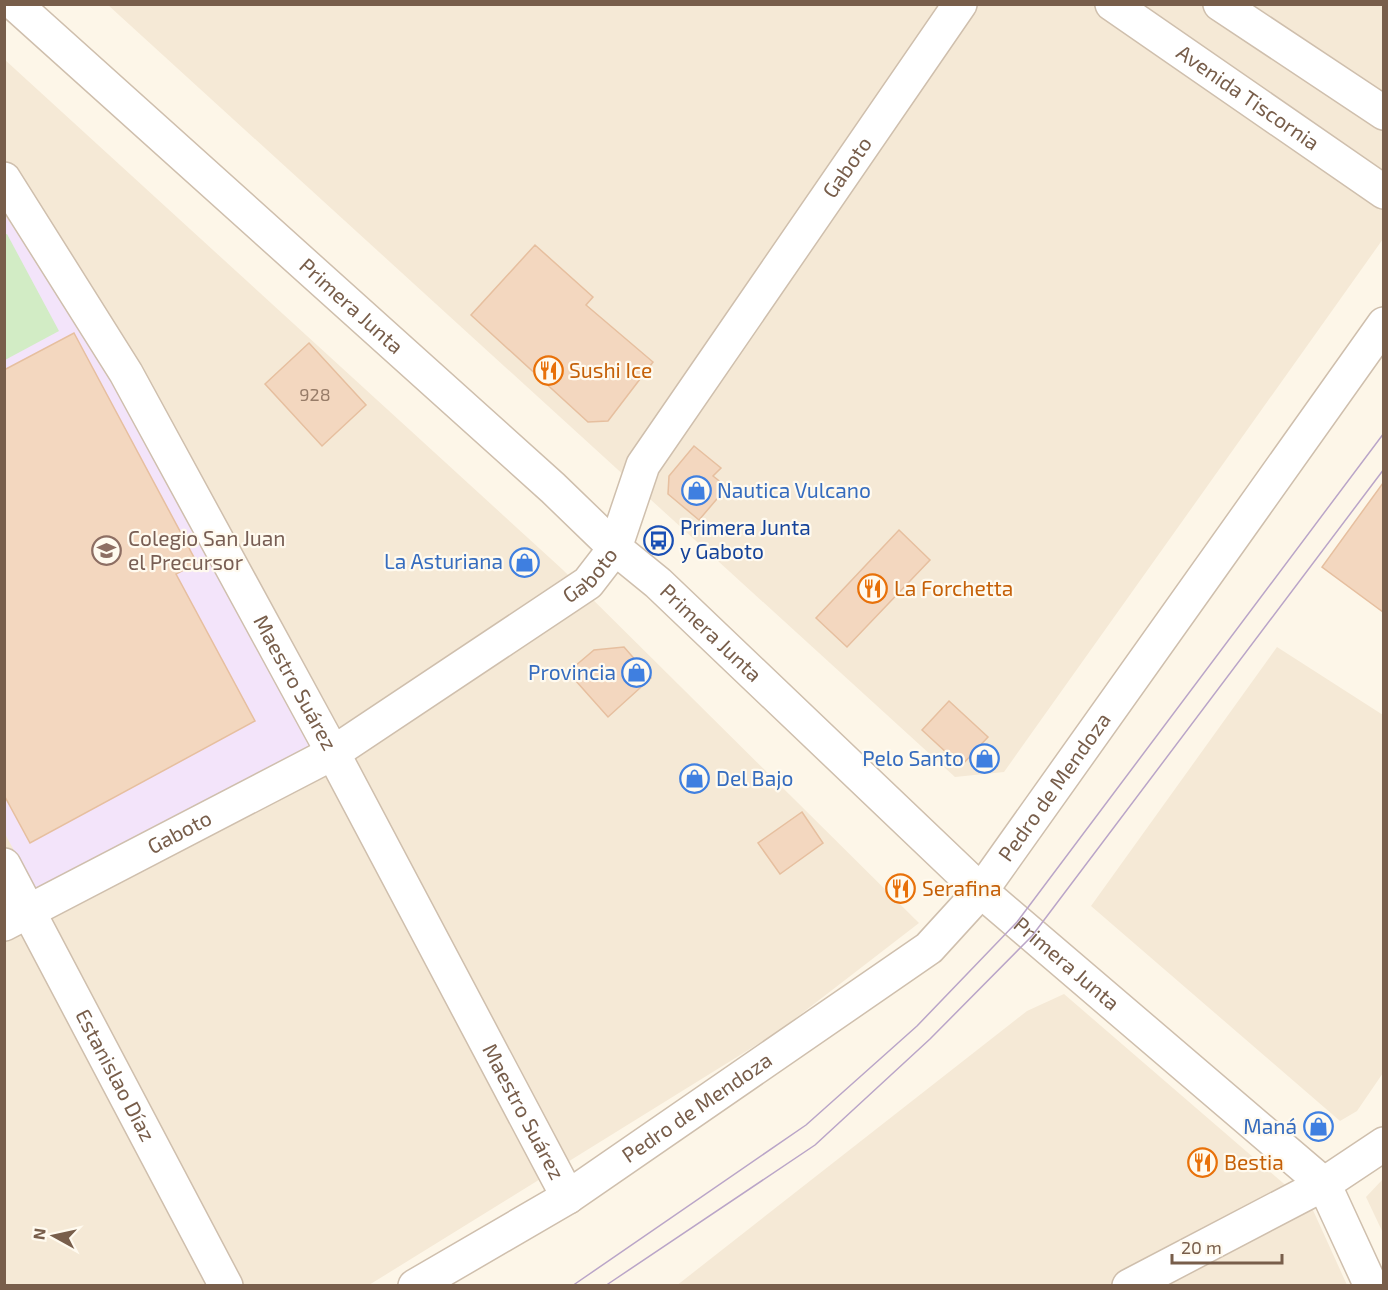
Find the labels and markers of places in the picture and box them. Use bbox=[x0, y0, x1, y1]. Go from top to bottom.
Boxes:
restaurant icon: Sushi Ice bbox=[532, 355, 564, 387]
place label: Sushi Ice bbox=[569, 357, 652, 382]
shop icon: Nautica Vulcano bbox=[680, 475, 712, 507]
place label: Nautica Vulcano bbox=[717, 477, 871, 502]
place label: Primera Junta y Gaboto bbox=[680, 514, 811, 563]
bus stop icon: Primera Junta y Gaboto bbox=[643, 524, 675, 556]
place label: Colegio San Juan el Precursor bbox=[128, 525, 286, 574]
school or university icon: Colegio San Juan el Precursor bbox=[91, 535, 123, 567]
shop icon: La Asturiana bbox=[508, 546, 540, 578]
place label: La Asturiana bbox=[384, 548, 503, 573]
restaurant icon: La Forchetta bbox=[857, 573, 889, 605]
place label: La Forchetta bbox=[894, 575, 1013, 600]
shop icon: Provincia bbox=[621, 657, 653, 689]
place label: Provincia bbox=[528, 659, 616, 684]
shop icon: Pelo Santo bbox=[969, 743, 1001, 775]
place label: Pelo Santo bbox=[862, 745, 964, 770]
shop icon: Del Bajo bbox=[679, 763, 711, 795]
place label: Del Bajo bbox=[716, 765, 793, 791]
restaurant icon: Serafina bbox=[885, 873, 917, 905]
place label: Serafina bbox=[922, 875, 1001, 900]
shop icon: Maná bbox=[1302, 1111, 1334, 1143]
place label: Maná bbox=[1243, 1113, 1297, 1138]
restaurant icon: Bestia bbox=[1187, 1147, 1219, 1179]
place label: Bestia bbox=[1224, 1149, 1284, 1174]

